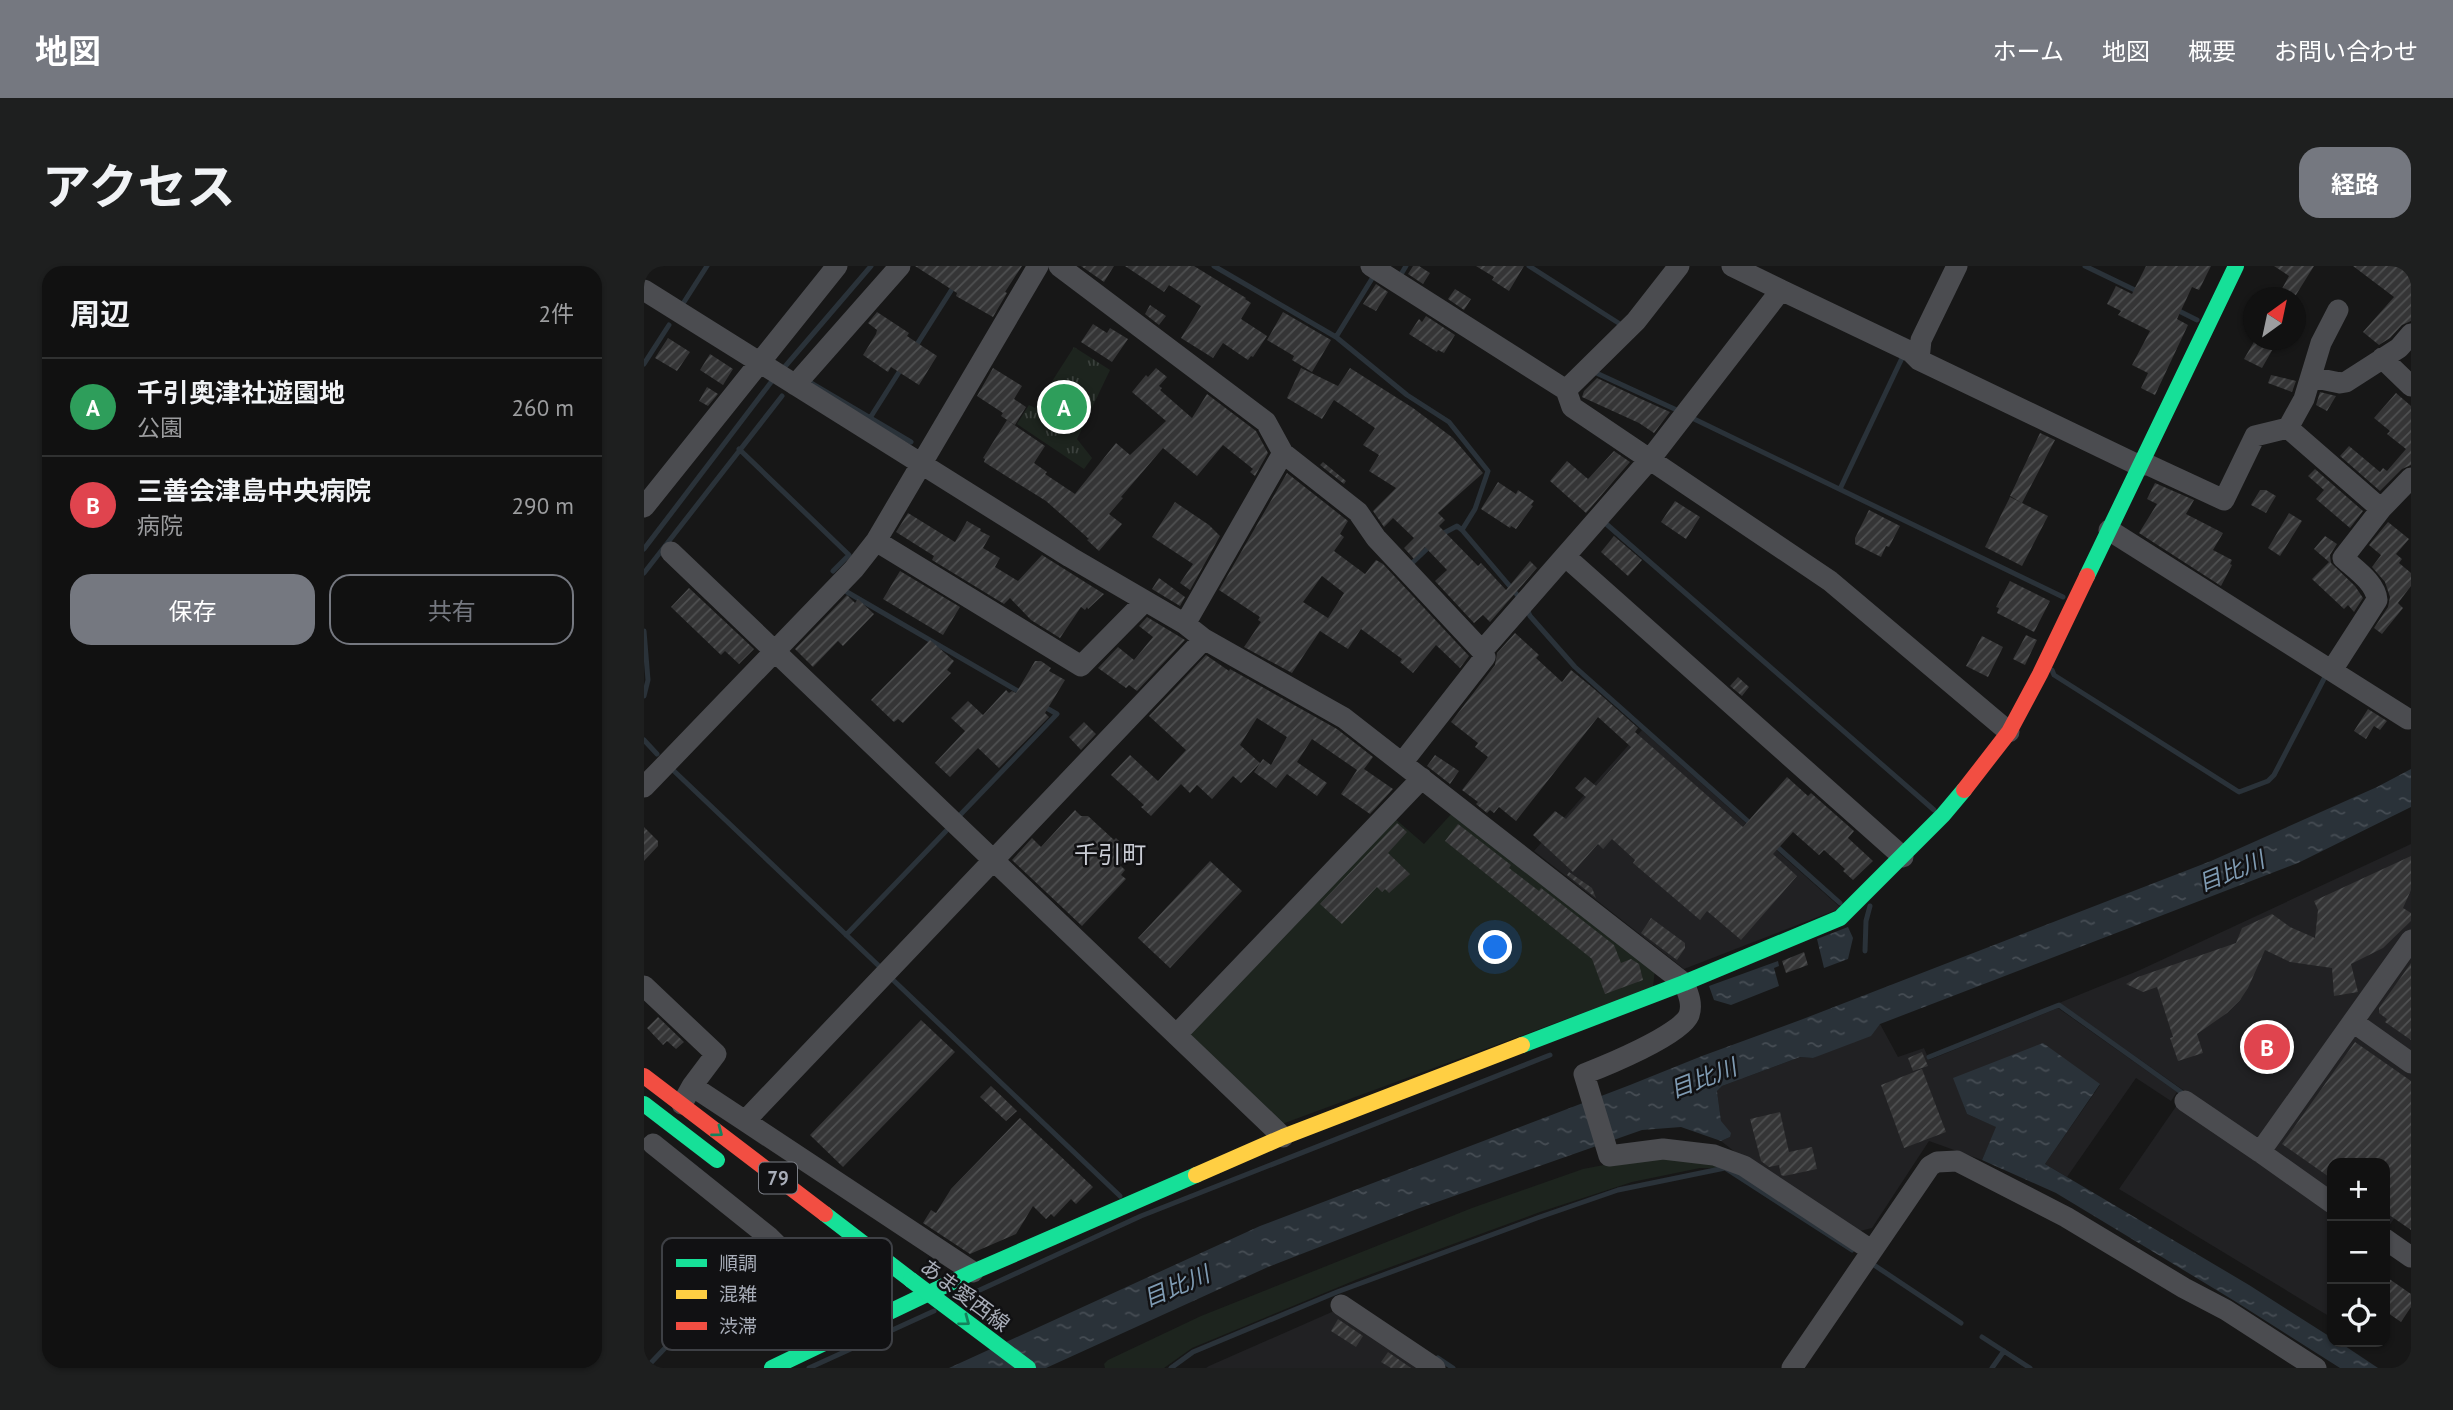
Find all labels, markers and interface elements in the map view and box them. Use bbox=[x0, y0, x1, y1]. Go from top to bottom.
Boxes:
text: 地図 bbox=[35, 29, 101, 72]
text: ホーム bbox=[1993, 36, 2064, 67]
text: 地図 bbox=[2102, 36, 2150, 67]
text: 概要 bbox=[2188, 36, 2236, 67]
text: お問い合わせ bbox=[2274, 36, 2418, 67]
button: 経路 bbox=[2299, 147, 2411, 218]
text: アクセス bbox=[42, 154, 236, 218]
north arrow bbox=[2243, 287, 2306, 350]
text: 周辺 bbox=[70, 294, 130, 333]
text: 2件 bbox=[538, 299, 574, 328]
text: 千引奥津社遊園地 bbox=[137, 376, 345, 409]
pin: A bbox=[1041, 381, 1087, 433]
text: A bbox=[86, 393, 100, 422]
text: 260 m bbox=[512, 393, 574, 422]
text: 公園 bbox=[137, 413, 183, 442]
text: 三善会津島中央病院 bbox=[137, 474, 371, 507]
text: B bbox=[86, 491, 100, 520]
text: 290 m bbox=[512, 491, 574, 520]
text: 病院 bbox=[137, 511, 183, 540]
button: 保存 bbox=[70, 574, 315, 645]
button: 共有 bbox=[329, 574, 574, 645]
district label: 千引町 bbox=[1074, 839, 1146, 870]
water label: 目比川 bbox=[2194, 844, 2271, 897]
your location bbox=[1478, 930, 1512, 964]
pin: B bbox=[2244, 1021, 2290, 1073]
water label: 目比川 bbox=[1666, 1051, 1743, 1104]
one-way arrow bbox=[710, 1124, 723, 1136]
map controls bbox=[2327, 1158, 2390, 1347]
button: + bbox=[2327, 1158, 2390, 1221]
road number: 79 bbox=[759, 1162, 797, 1194]
button: − bbox=[2327, 1221, 2390, 1284]
legend bbox=[662, 1238, 892, 1350]
text: 順調 bbox=[719, 1251, 757, 1275]
street label: あま愛西線 bbox=[915, 1253, 1015, 1337]
water label: 目比川 bbox=[1139, 1258, 1216, 1313]
text: 混雑 bbox=[719, 1282, 757, 1306]
button: locate bbox=[2327, 1284, 2390, 1347]
one-way arrow bbox=[958, 1313, 970, 1325]
text: 渋滞 bbox=[719, 1314, 757, 1338]

